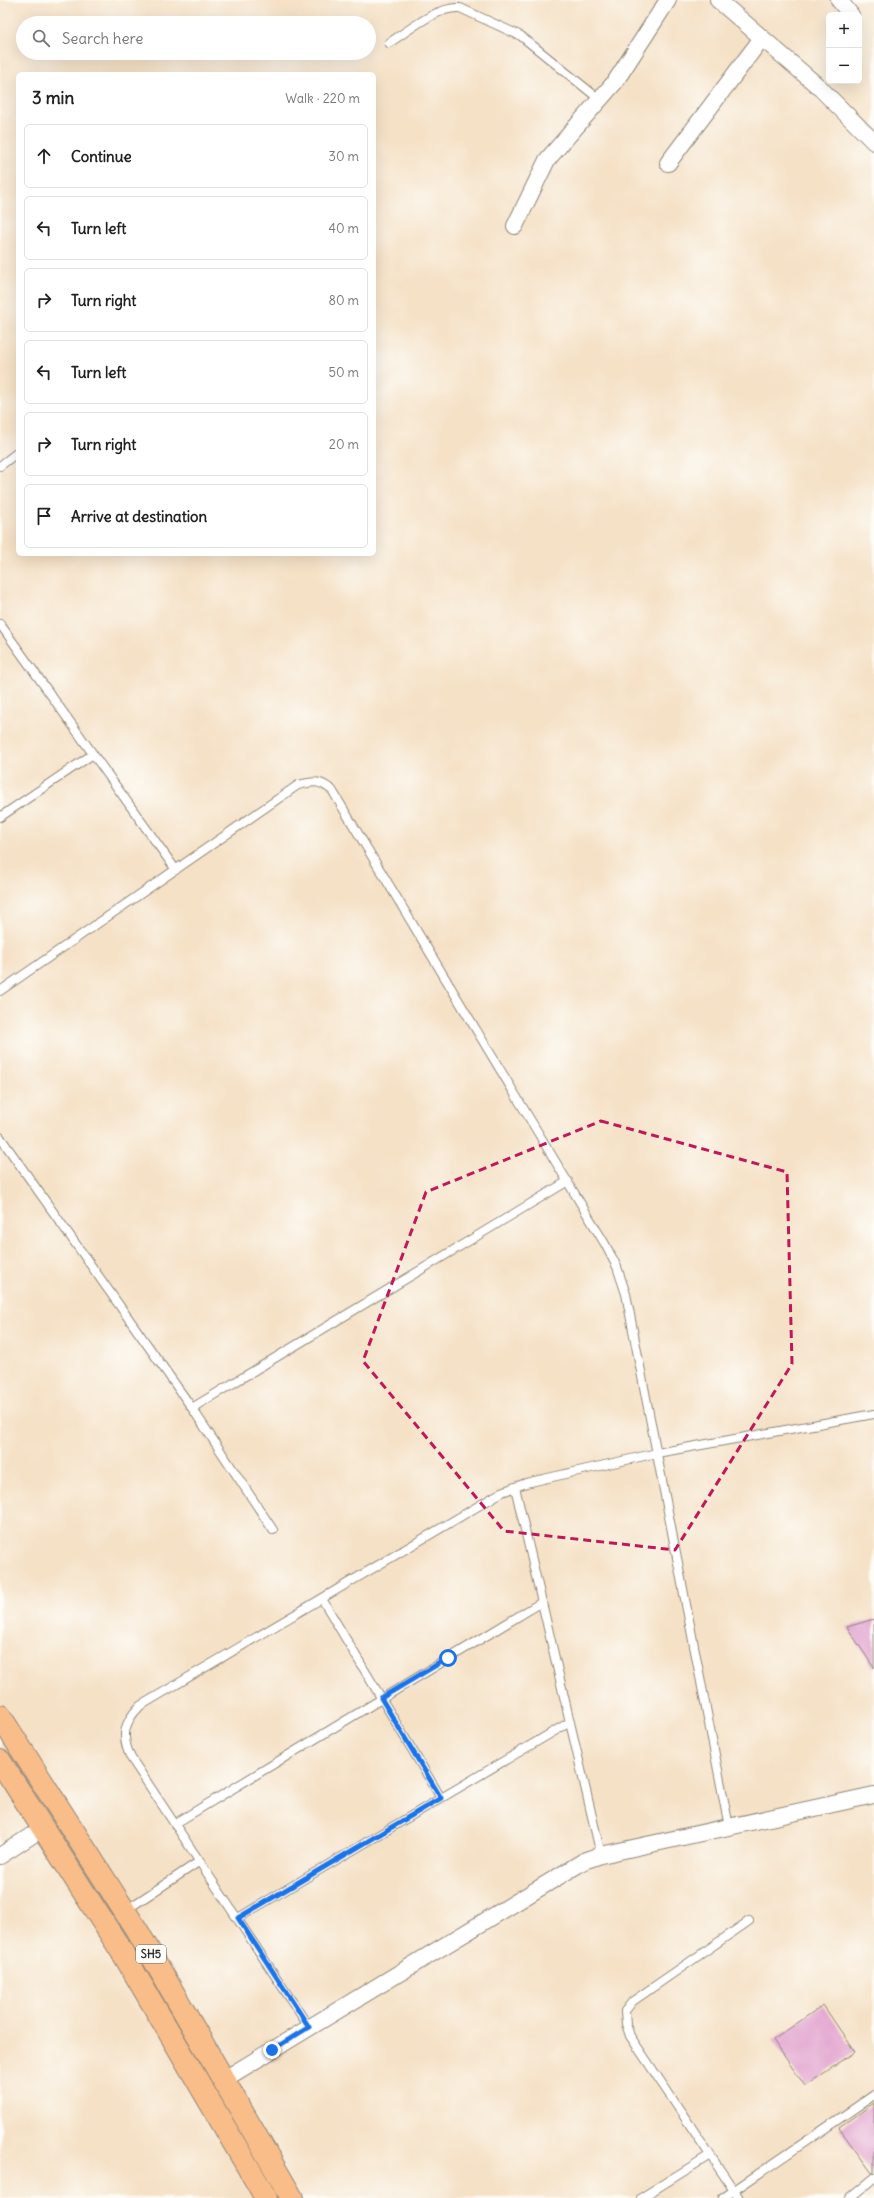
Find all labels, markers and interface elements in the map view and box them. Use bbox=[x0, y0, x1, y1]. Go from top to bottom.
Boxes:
map controls bbox=[826, 12, 862, 84]
button: + bbox=[826, 12, 862, 48]
search box bbox=[16, 16, 376, 60]
icon: search bbox=[30, 27, 52, 49]
text: Search here bbox=[62, 29, 143, 48]
button: − bbox=[826, 48, 862, 84]
text: 3 min bbox=[32, 87, 74, 109]
text: Walk · 220 m bbox=[285, 90, 360, 107]
icon: ahead bbox=[33, 145, 55, 167]
text: Continue bbox=[71, 147, 132, 166]
text: 30 m bbox=[329, 148, 359, 165]
icon: left bbox=[33, 217, 55, 239]
text: Turn left bbox=[71, 219, 126, 238]
text: 40 m bbox=[328, 220, 359, 237]
icon: right bbox=[33, 289, 55, 311]
text: Turn right bbox=[71, 291, 136, 310]
text: 80 m bbox=[328, 292, 359, 309]
icon: left bbox=[33, 361, 55, 383]
text: Turn left bbox=[71, 363, 126, 382]
text: 50 m bbox=[328, 364, 359, 381]
icon: right bbox=[33, 433, 55, 455]
text: Turn right bbox=[71, 435, 136, 454]
text: 20 m bbox=[329, 436, 359, 453]
icon: arrive bbox=[33, 505, 55, 527]
text: Arrive at destination bbox=[71, 507, 207, 526]
route start bbox=[439, 1649, 457, 1667]
road number: SH5 bbox=[136, 1945, 166, 1963]
route end bbox=[263, 2041, 281, 2059]

